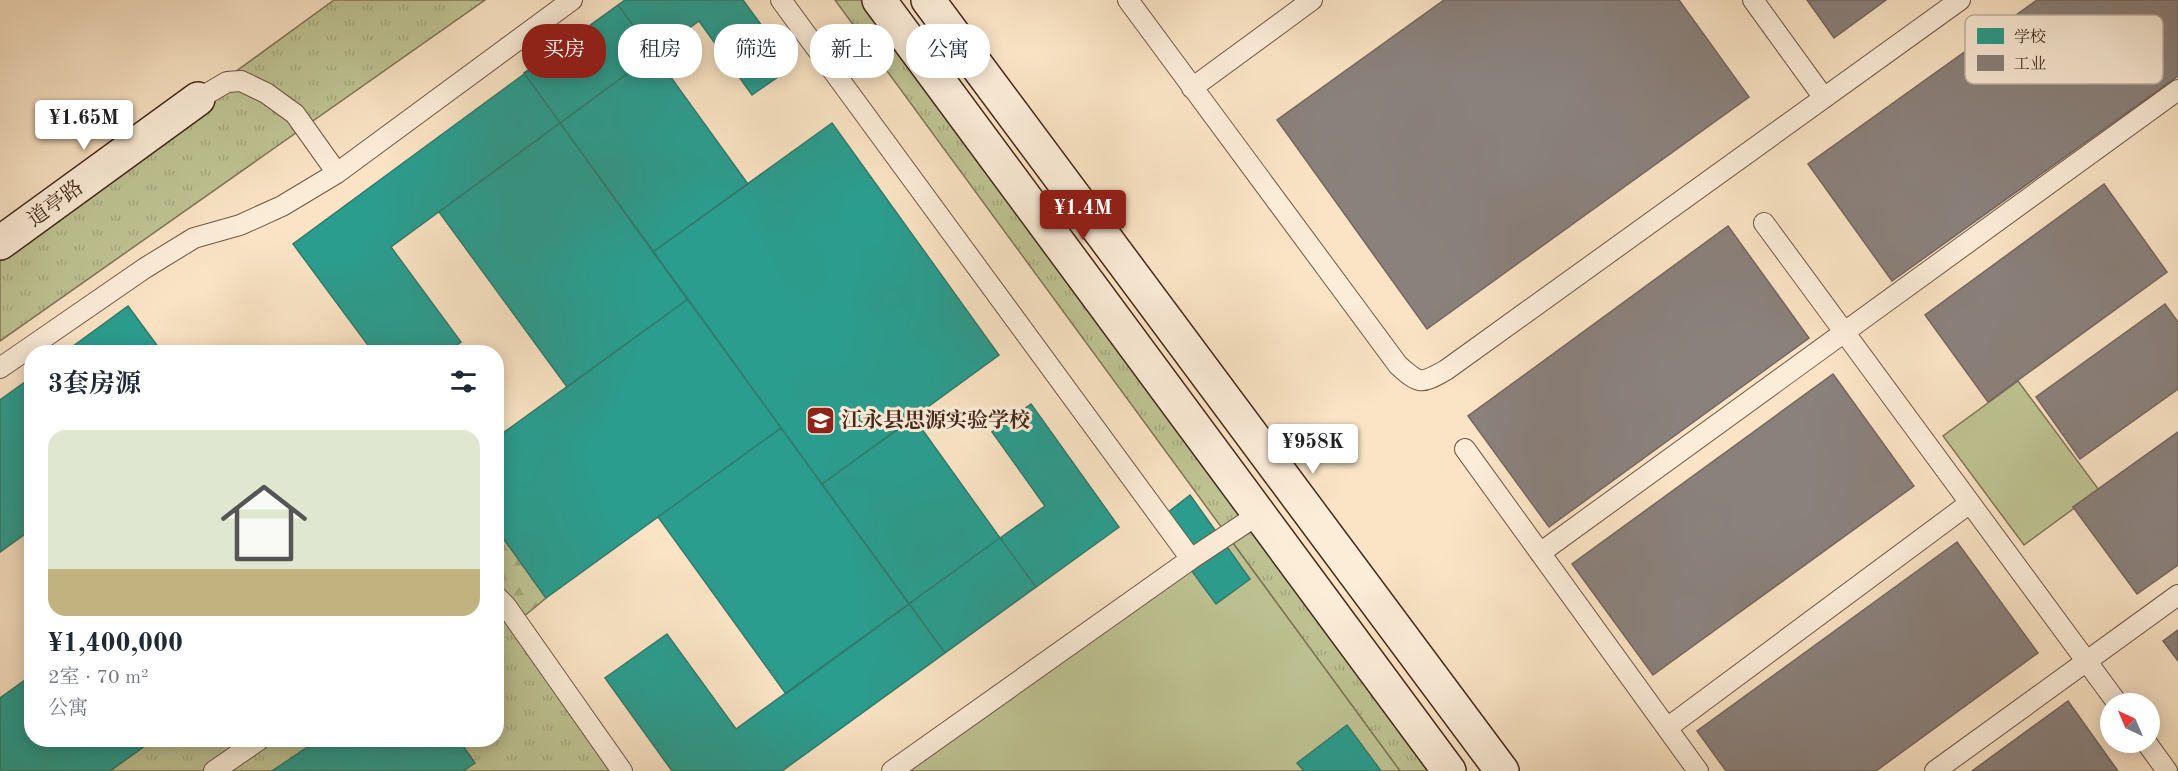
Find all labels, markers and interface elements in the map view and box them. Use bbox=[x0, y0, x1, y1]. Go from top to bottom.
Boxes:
legend bbox=[1965, 15, 2163, 84]
chip: 买房 bbox=[522, 24, 606, 78]
chip: 租房 bbox=[618, 24, 702, 78]
chip: 筛选 bbox=[714, 24, 798, 78]
chip: 新上 bbox=[810, 24, 894, 78]
chip: 公寓 bbox=[906, 24, 990, 78]
text: 学校 bbox=[2014, 28, 2046, 46]
text: 工业 bbox=[2014, 55, 2046, 73]
pin: ¥1.65M bbox=[35, 100, 133, 151]
text: ¥1.65M bbox=[49, 109, 119, 129]
street label: 道亭路 bbox=[23, 176, 88, 231]
pin: ¥1.4M bbox=[1041, 190, 1125, 241]
text: ¥1.4M bbox=[1054, 199, 1112, 219]
icon: filters bbox=[447, 365, 480, 398]
text: 3套房源 bbox=[48, 372, 141, 398]
school or university icon: 江永县思源实验学校 bbox=[804, 404, 836, 436]
place label: 江永县思源实验学校 bbox=[841, 408, 1030, 432]
pin: ¥958K bbox=[1271, 424, 1355, 475]
text: ¥958K bbox=[1282, 433, 1344, 453]
icon: home bbox=[210, 469, 318, 577]
text: ¥1,400,000 bbox=[48, 631, 183, 657]
text: 2室 · 70 m² bbox=[48, 668, 149, 688]
north arrow bbox=[2100, 693, 2160, 753]
map controls bbox=[2100, 693, 2160, 753]
text: 公寓 bbox=[48, 699, 88, 719]

